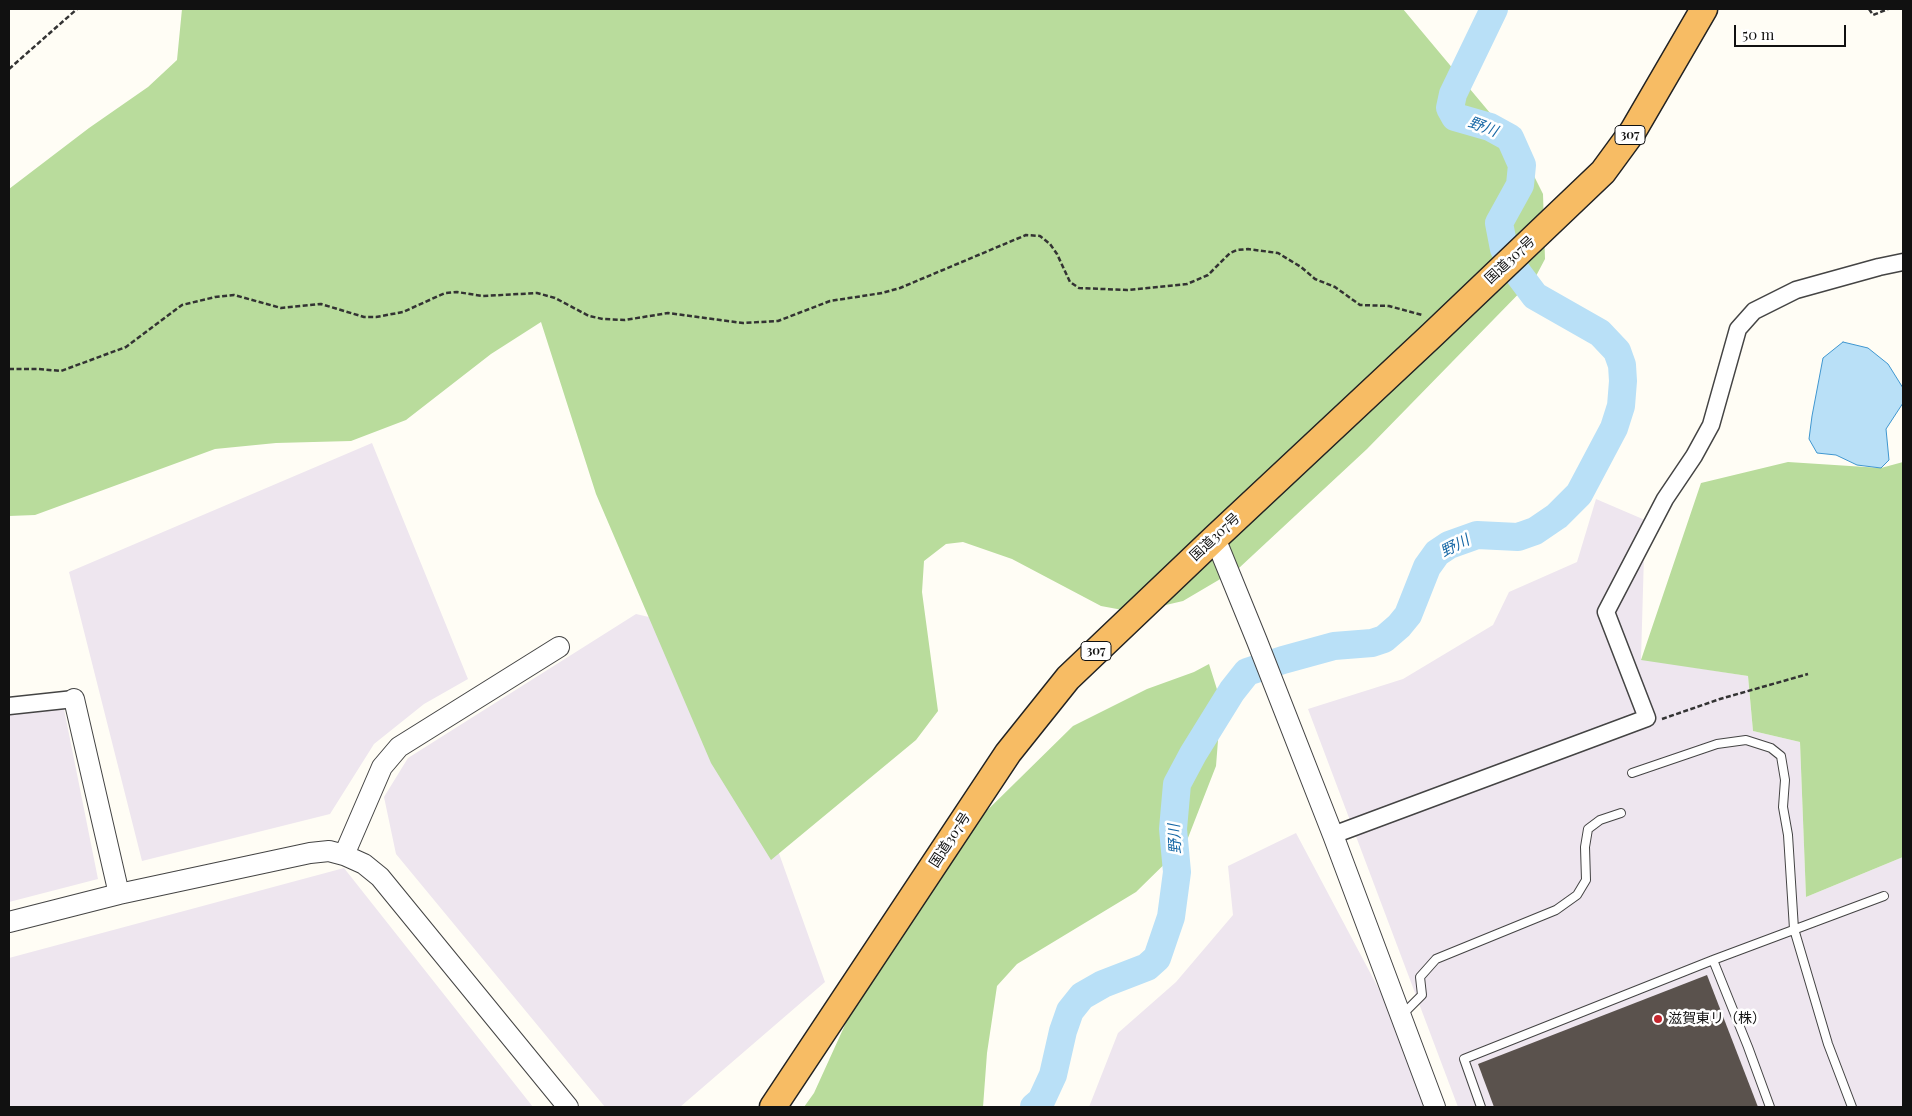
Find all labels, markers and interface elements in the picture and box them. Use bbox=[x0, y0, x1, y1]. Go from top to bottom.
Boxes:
scale bar bbox=[1737, 15, 1850, 47]
text: 50 m bbox=[1742, 24, 1774, 44]
water label: 野川 bbox=[1466, 113, 1500, 141]
road number: 307 bbox=[1615, 126, 1645, 144]
street label: 国道307号 bbox=[1481, 233, 1539, 287]
street label: 国道307号 bbox=[1186, 510, 1244, 564]
water label: 野川 bbox=[1438, 531, 1472, 561]
road number: 307 bbox=[1081, 641, 1111, 660]
street label: 国道307号 bbox=[926, 809, 974, 871]
water label: 野川 bbox=[1165, 824, 1185, 854]
place label: 滋賀東リ（株） bbox=[1668, 1011, 1766, 1027]
marker: 滋賀東リ（株） bbox=[1652, 1013, 1664, 1025]

